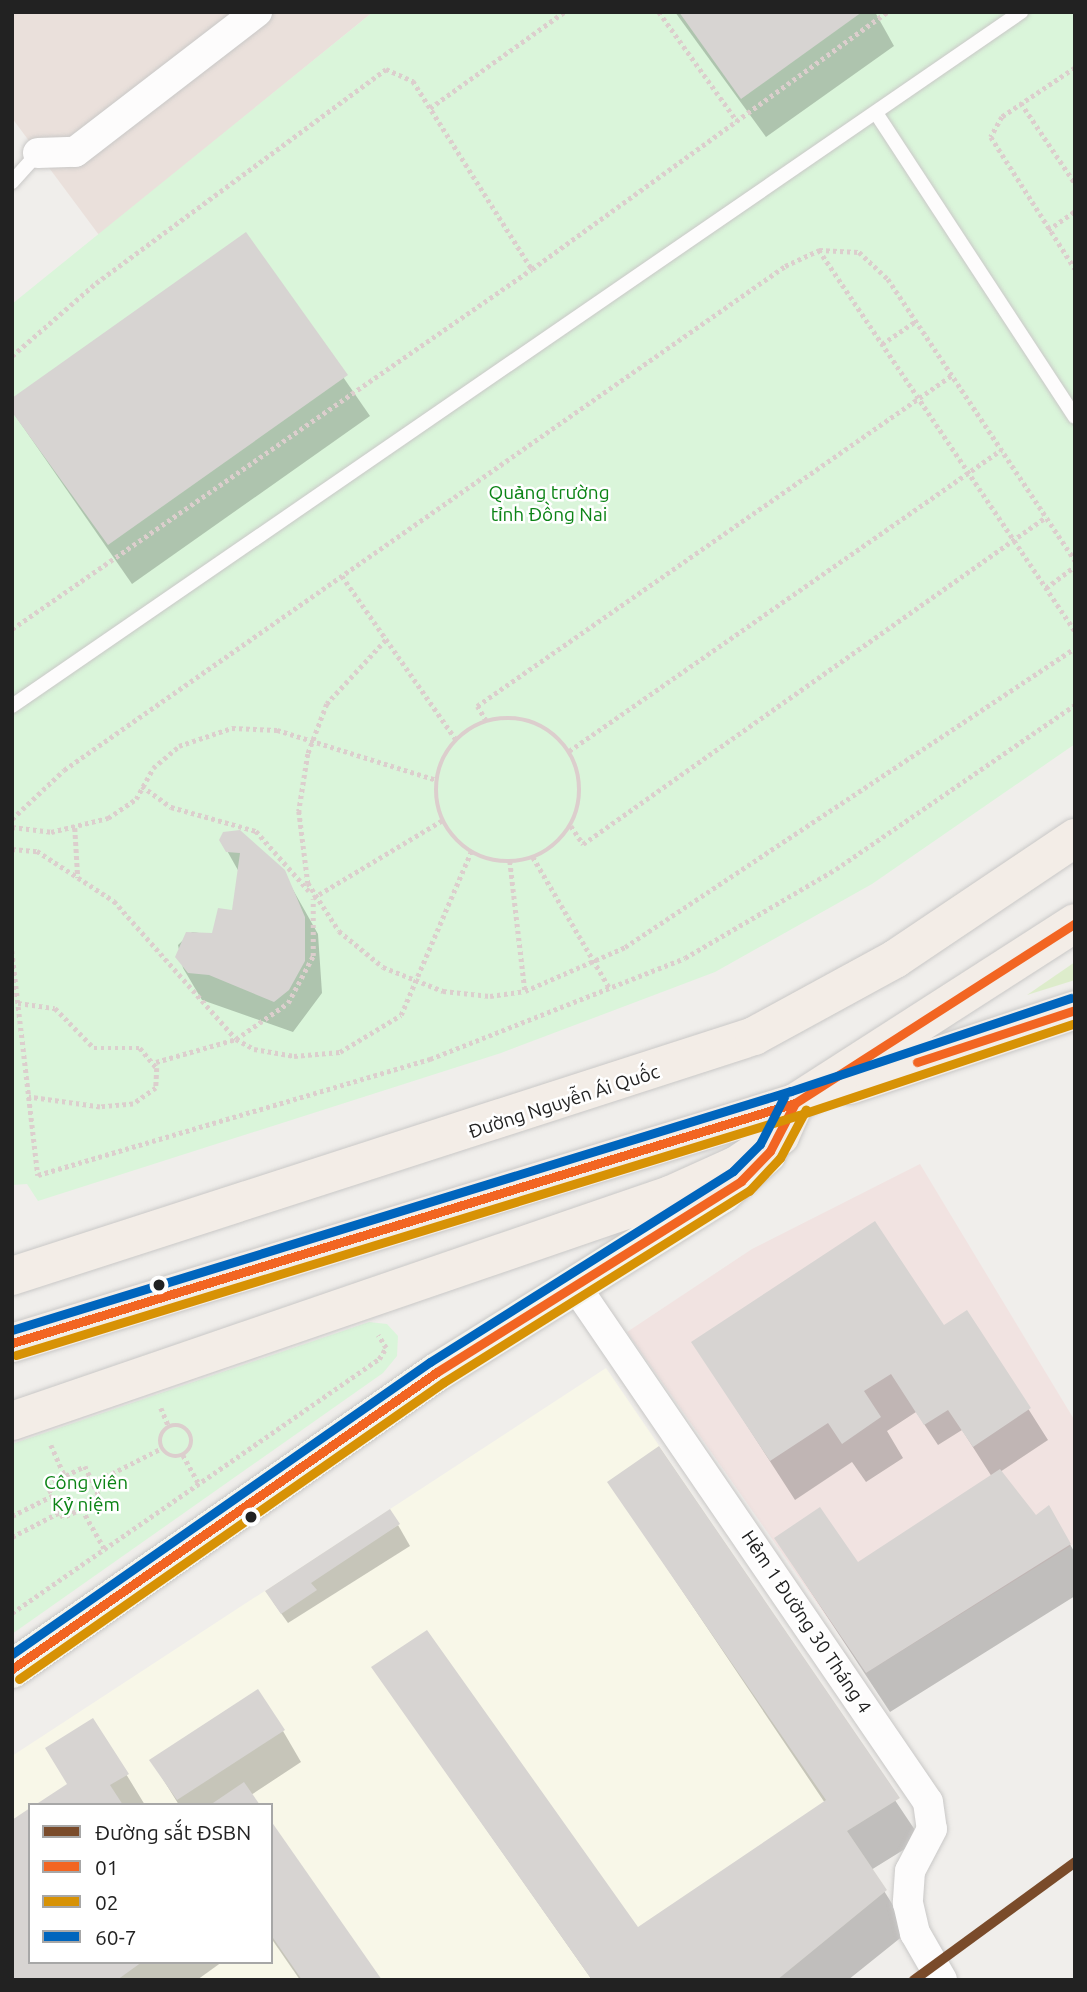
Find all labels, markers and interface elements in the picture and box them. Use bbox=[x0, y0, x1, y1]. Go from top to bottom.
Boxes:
park label: Quảng trường tỉnh Đồng Nai bbox=[488, 482, 610, 526]
street label: Đường Nguyễn Ái Quốc bbox=[466, 1060, 662, 1144]
unlabelled marker bbox=[152, 1278, 166, 1292]
park label: Công viên Kỷ niệm bbox=[44, 1472, 128, 1516]
unlabelled marker bbox=[244, 1510, 258, 1524]
street label: Hẻm 1 Đường 30 Tháng 4 bbox=[736, 1526, 876, 1718]
legend bbox=[28, 1803, 273, 1964]
text: Đường sắt ĐSBN bbox=[95, 1820, 251, 1844]
text: 01 bbox=[95, 1855, 119, 1879]
text: 02 bbox=[95, 1890, 119, 1914]
text: 60-7 bbox=[95, 1925, 137, 1949]

